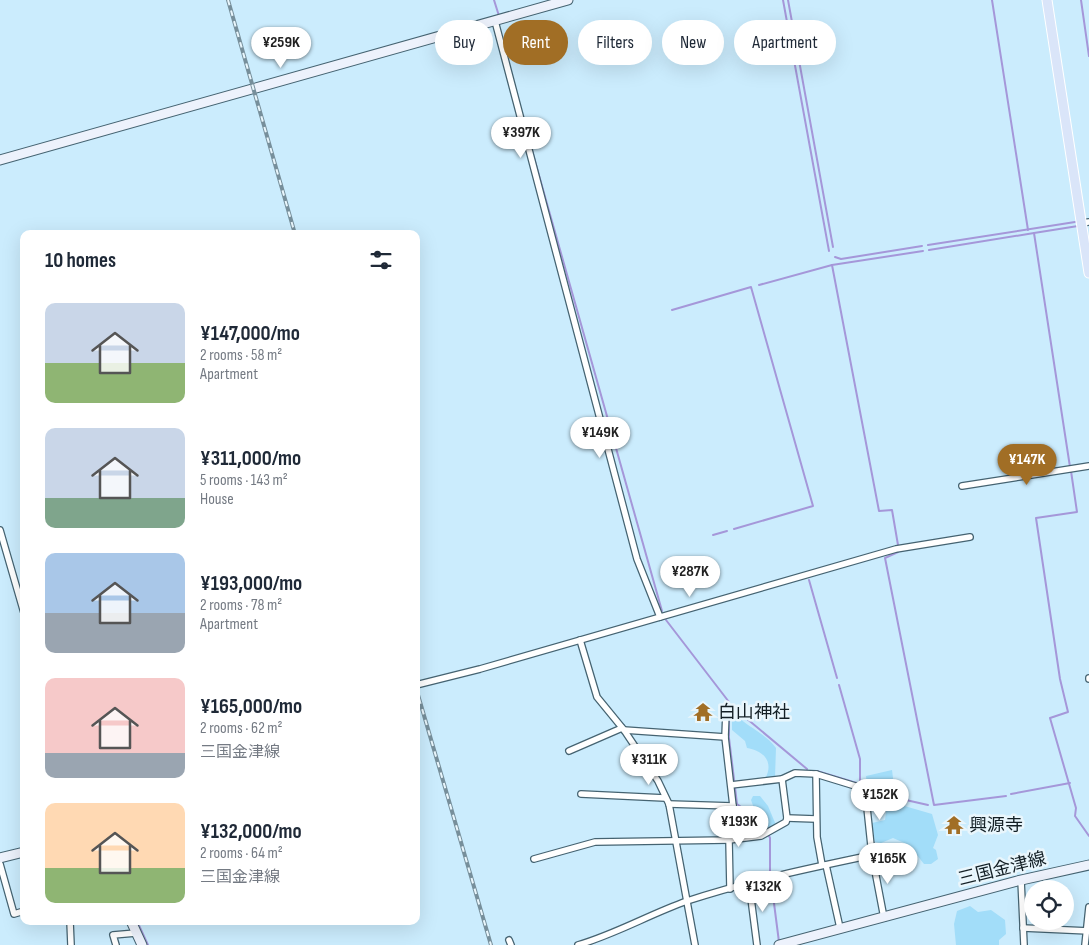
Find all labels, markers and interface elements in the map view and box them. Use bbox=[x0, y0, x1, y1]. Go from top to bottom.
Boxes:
chip: Buy bbox=[435, 20, 493, 65]
chip: Rent bbox=[503, 20, 568, 65]
chip: Filters bbox=[578, 20, 652, 65]
chip: New bbox=[662, 20, 724, 65]
chip: Apartment bbox=[734, 20, 836, 65]
pin: ¥259K bbox=[246, 27, 316, 69]
text: ¥259K bbox=[262, 33, 300, 52]
pin: ¥397K bbox=[486, 116, 556, 159]
text: ¥397K bbox=[502, 123, 540, 142]
icon: filters bbox=[367, 246, 395, 274]
text: 10 homes bbox=[45, 248, 116, 273]
text: ¥147,000/mo bbox=[200, 321, 300, 346]
icon: home bbox=[85, 323, 145, 383]
text: 2 rooms · 58 m² bbox=[200, 346, 282, 365]
text: Apartment bbox=[200, 365, 258, 384]
pin: ¥149K bbox=[565, 416, 635, 459]
text: ¥149K bbox=[581, 423, 619, 442]
pin: ¥147K bbox=[992, 444, 1062, 486]
text: ¥311,000/mo bbox=[200, 446, 301, 471]
icon: home bbox=[85, 448, 145, 508]
text: ¥147K bbox=[1009, 450, 1045, 469]
text: 5 rooms · 143 m² bbox=[200, 471, 288, 490]
text: House bbox=[200, 490, 234, 509]
pin: ¥287K bbox=[655, 556, 725, 598]
text: ¥287K bbox=[671, 562, 709, 581]
text: ¥193,000/mo bbox=[200, 571, 302, 596]
icon: home bbox=[85, 573, 145, 633]
text: 2 rooms · 78 m² bbox=[200, 596, 282, 615]
text: Apartment bbox=[200, 615, 258, 634]
text: ¥165,000/mo bbox=[200, 694, 302, 719]
icon: home bbox=[85, 698, 145, 758]
temple icon: 白山神社 bbox=[692, 701, 714, 723]
place label: 白山神社 bbox=[718, 702, 790, 723]
text: 2 rooms · 62 m² bbox=[200, 719, 283, 738]
text: 三国金津線 bbox=[200, 743, 280, 762]
pin: ¥311K bbox=[614, 744, 684, 786]
text: ¥311K bbox=[631, 750, 667, 769]
pin: ¥152K bbox=[845, 778, 915, 821]
text: ¥152K bbox=[862, 785, 898, 804]
pin: ¥193K bbox=[704, 806, 774, 848]
text: ¥193K bbox=[720, 812, 758, 831]
temple icon: 興源寺 bbox=[943, 814, 965, 836]
place label: 興源寺 bbox=[969, 815, 1023, 836]
text: ¥132,000/mo bbox=[200, 819, 302, 844]
icon: home bbox=[85, 823, 145, 883]
pin: ¥165K bbox=[853, 842, 923, 885]
text: 2 rooms · 64 m² bbox=[200, 844, 283, 863]
street label: 三国金津線 bbox=[956, 848, 1048, 890]
text: ¥165K bbox=[870, 849, 906, 868]
text: 三国金津線 bbox=[200, 868, 280, 887]
pin: ¥132K bbox=[728, 870, 798, 913]
text: ¥132K bbox=[745, 877, 781, 896]
map controls bbox=[1024, 880, 1074, 930]
button: locate bbox=[1024, 880, 1074, 930]

